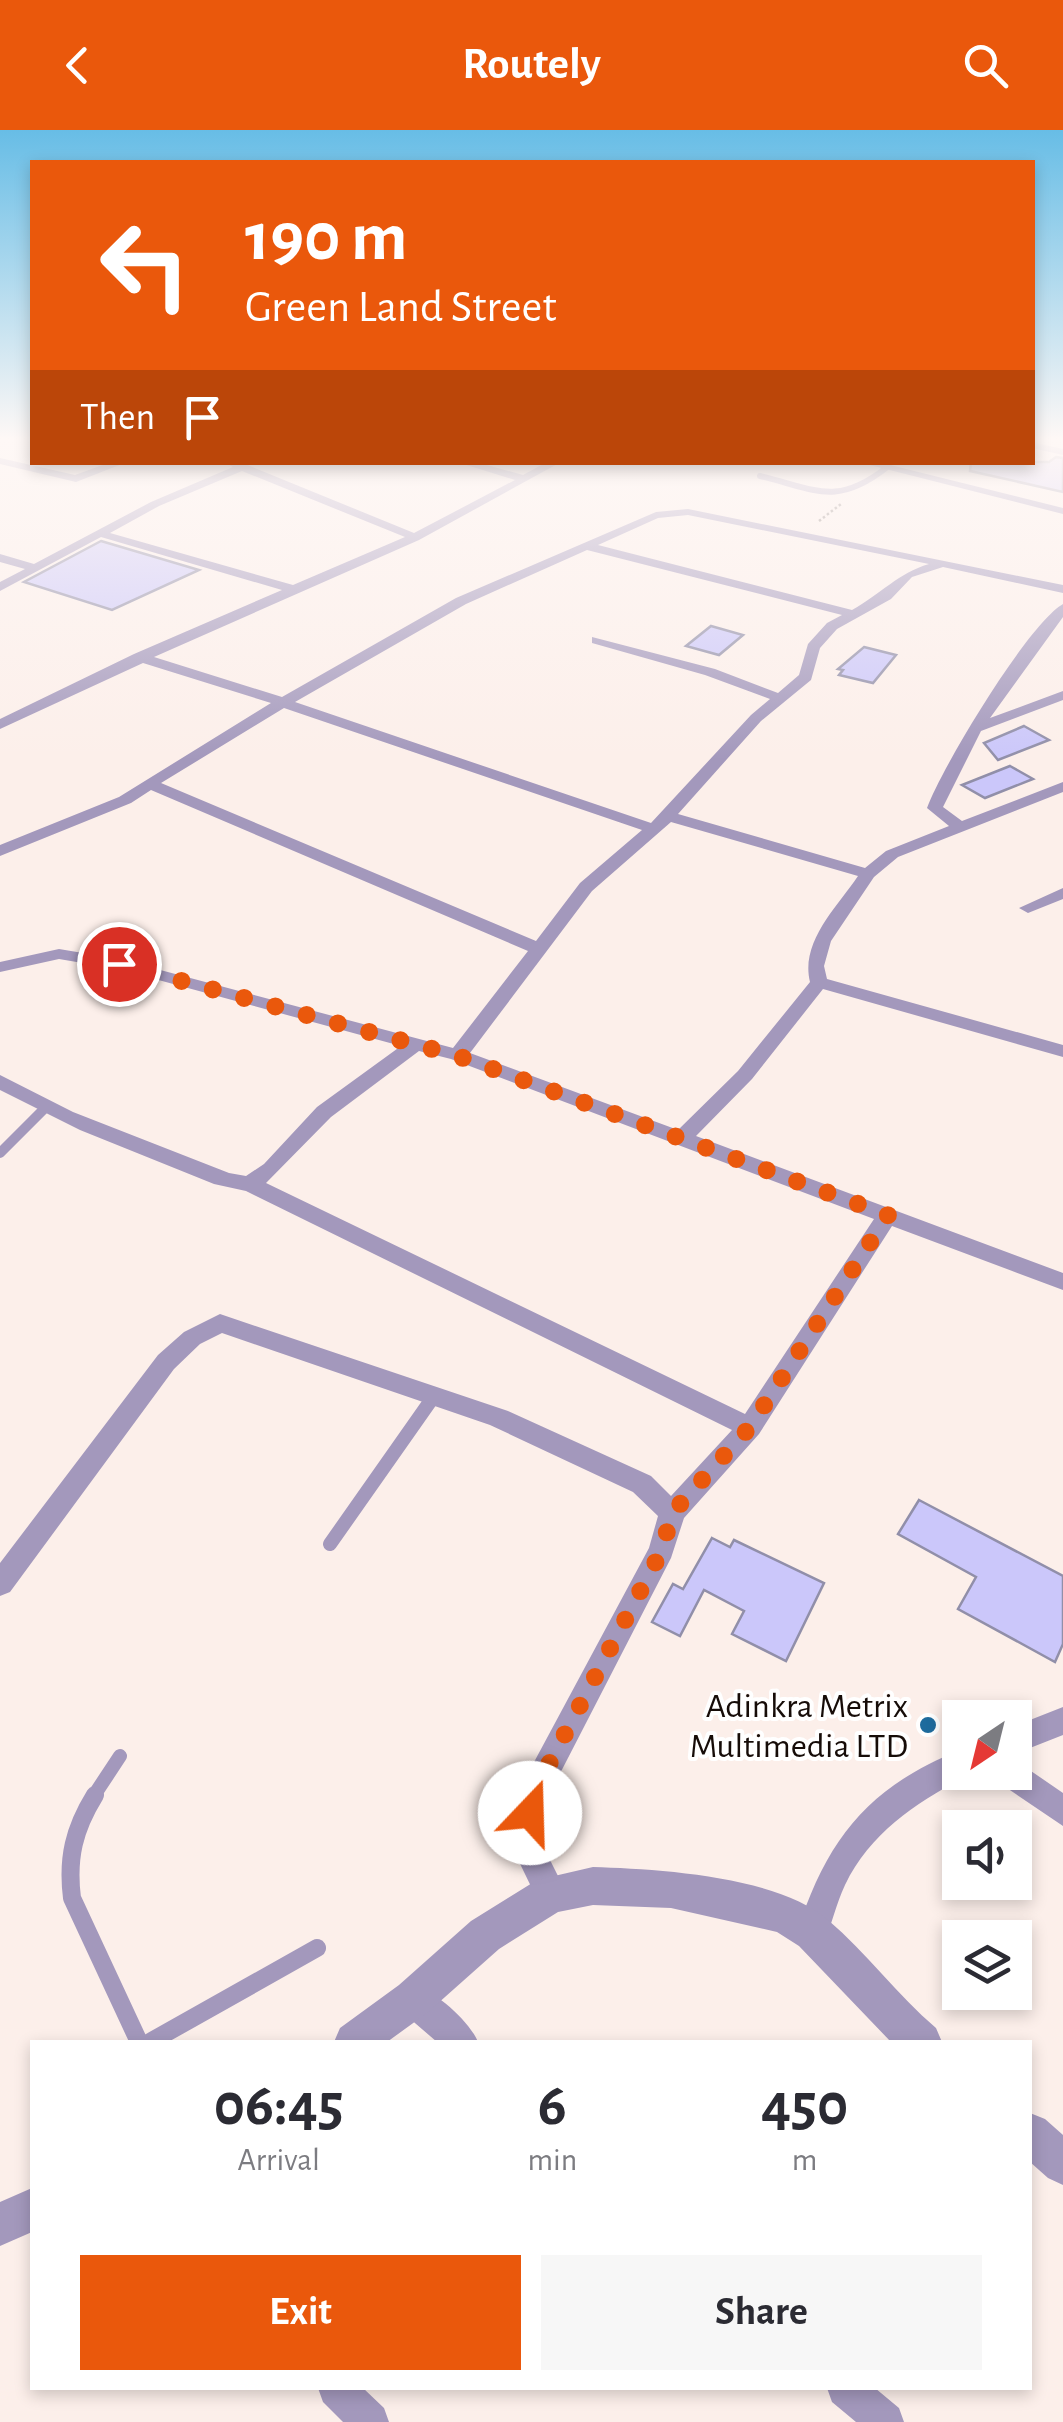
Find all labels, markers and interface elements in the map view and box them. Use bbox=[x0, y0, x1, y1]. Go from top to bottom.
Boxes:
icon: back bbox=[50, 38, 105, 93]
icon: search bbox=[958, 38, 1013, 93]
text: Routely bbox=[462, 42, 601, 87]
icon: left bbox=[80, 200, 210, 330]
text: 190 m bbox=[245, 203, 408, 273]
text: Green Land Street bbox=[245, 285, 557, 330]
icon: arrive bbox=[175, 390, 230, 445]
text: Then bbox=[80, 399, 155, 437]
pin bbox=[77, 922, 162, 1007]
icon: arrive bbox=[92, 937, 147, 992]
place label: Adinkra Metrix Multimedia LTD bbox=[690, 1689, 908, 1764]
north arrow bbox=[942, 1700, 1032, 1790]
map controls bbox=[942, 1700, 1032, 2010]
marker: Adinkra Metrix Multimedia LTD bbox=[917, 1714, 939, 1736]
position arrow bbox=[478, 1761, 582, 1865]
button: sound bbox=[942, 1810, 1032, 1900]
button: layers bbox=[942, 1920, 1032, 2010]
text: 06:45 bbox=[214, 2076, 344, 2136]
text: 6 bbox=[538, 2076, 567, 2136]
text: 450 bbox=[761, 2076, 848, 2136]
text: Arrival bbox=[238, 2144, 320, 2176]
text: min bbox=[527, 2144, 577, 2176]
text: m bbox=[792, 2144, 817, 2176]
button: Exit bbox=[80, 2255, 521, 2370]
button: Share bbox=[541, 2255, 982, 2370]

